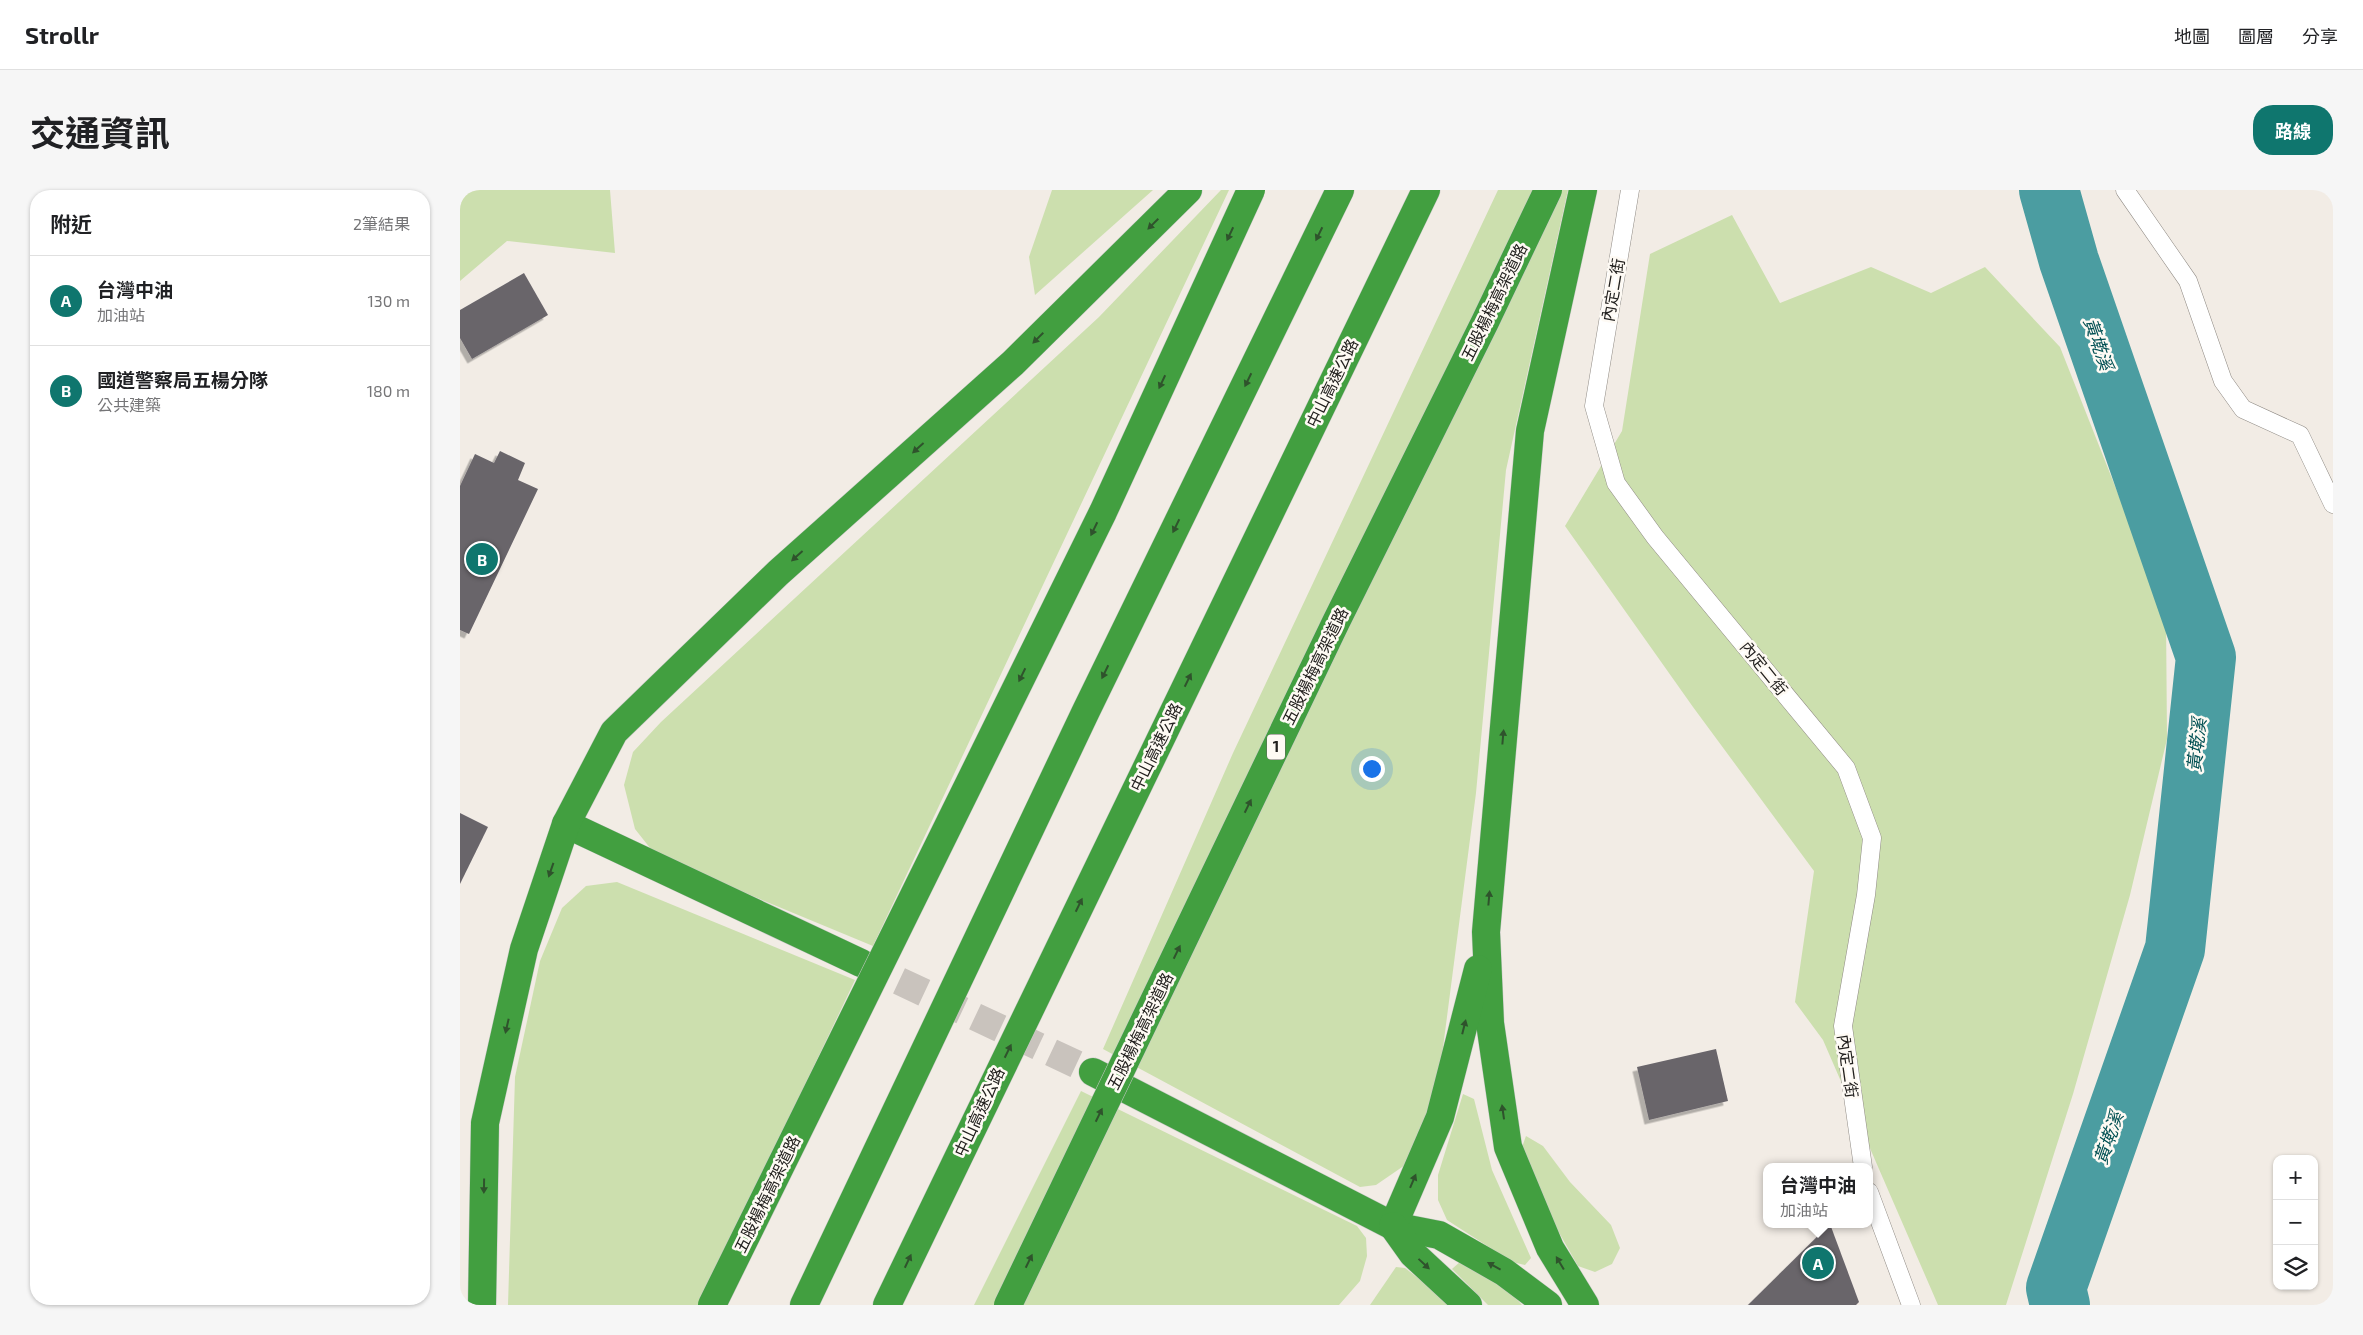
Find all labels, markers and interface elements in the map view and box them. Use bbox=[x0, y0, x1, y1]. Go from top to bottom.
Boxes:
text: Strollr bbox=[25, 20, 99, 49]
text: 地圖 bbox=[2174, 25, 2210, 47]
text: 圖層 bbox=[2238, 25, 2274, 47]
text: 分享 bbox=[2302, 25, 2338, 47]
button: 路線 bbox=[2253, 105, 2333, 155]
text: 交通資訊 bbox=[30, 111, 170, 153]
text: 附近 bbox=[50, 211, 92, 236]
text: 2筆結果 bbox=[353, 214, 410, 233]
one-way arrow bbox=[1148, 218, 1160, 230]
one-way arrow bbox=[1226, 227, 1234, 241]
one-way arrow bbox=[1315, 227, 1323, 241]
street label: 五股楊梅高架道路 bbox=[1457, 240, 1530, 363]
street label: 內定二街 bbox=[1598, 257, 1627, 323]
text: 台灣中油 bbox=[97, 278, 173, 301]
text: A bbox=[61, 291, 71, 310]
text: 130 m bbox=[368, 291, 410, 310]
text: 加油站 bbox=[97, 305, 145, 324]
water label: 黃墘溪 bbox=[2080, 315, 2119, 376]
one-way arrow bbox=[1032, 332, 1044, 344]
street label: 中山高速公路 bbox=[1302, 335, 1361, 430]
text: 國道警察局五楊分隊 bbox=[97, 368, 268, 391]
one-way arrow bbox=[1243, 373, 1251, 387]
one-way arrow bbox=[1158, 375, 1166, 389]
text: B bbox=[61, 381, 71, 400]
text: 180 m bbox=[367, 381, 410, 400]
text: 公共建築 bbox=[97, 395, 161, 414]
one-way arrow bbox=[912, 442, 924, 454]
one-way arrow bbox=[1172, 519, 1180, 533]
one-way arrow bbox=[1090, 522, 1098, 536]
pin: B bbox=[466, 540, 498, 578]
one-way arrow bbox=[790, 551, 803, 562]
street label: 五股楊梅高架道路 bbox=[1278, 604, 1351, 727]
street label: 內定二街 bbox=[1737, 637, 1792, 699]
one-way arrow bbox=[1100, 664, 1109, 679]
one-way arrow bbox=[1018, 668, 1026, 682]
one-way arrow bbox=[1184, 673, 1192, 687]
street label: 中山高速公路 bbox=[1126, 699, 1185, 794]
water label: 黃墘溪 bbox=[2182, 714, 2210, 773]
one-way arrow bbox=[1499, 728, 1507, 744]
road number: 1 bbox=[1267, 734, 1285, 760]
your location bbox=[1359, 756, 1385, 782]
one-way arrow bbox=[1244, 799, 1252, 813]
one-way arrow bbox=[547, 863, 554, 878]
one-way arrow bbox=[1485, 890, 1493, 906]
one-way arrow bbox=[1075, 898, 1083, 912]
one-way arrow bbox=[1173, 945, 1181, 959]
street label: 五股楊梅高架道路 bbox=[1103, 969, 1176, 1092]
one-way arrow bbox=[503, 1019, 511, 1034]
one-way arrow bbox=[1461, 1020, 1469, 1035]
street label: 內定二街 bbox=[1835, 1033, 1862, 1099]
one-way arrow bbox=[1004, 1044, 1012, 1058]
street label: 中山高速公路 bbox=[950, 1064, 1007, 1159]
one-way arrow bbox=[1499, 1104, 1507, 1120]
water label: 黃墘溪 bbox=[2089, 1106, 2128, 1167]
one-way arrow bbox=[1095, 1107, 1103, 1122]
street label: 五股楊梅高架道路 bbox=[730, 1132, 803, 1255]
map controls bbox=[2273, 1155, 2318, 1290]
button: + bbox=[2273, 1155, 2318, 1200]
popup bbox=[1763, 1163, 1873, 1228]
text: 台灣中油 bbox=[1780, 1173, 1856, 1196]
one-way arrow bbox=[1409, 1174, 1417, 1188]
one-way arrow bbox=[480, 1179, 488, 1195]
text: 加油站 bbox=[1780, 1200, 1828, 1219]
button: − bbox=[2273, 1200, 2318, 1245]
pin: A bbox=[1802, 1244, 1834, 1282]
button: layers bbox=[2273, 1245, 2318, 1290]
one-way arrow bbox=[904, 1254, 912, 1268]
one-way arrow bbox=[1025, 1254, 1033, 1268]
one-way arrow bbox=[1555, 1257, 1564, 1270]
one-way arrow bbox=[1417, 1258, 1429, 1270]
one-way arrow bbox=[1487, 1262, 1501, 1271]

